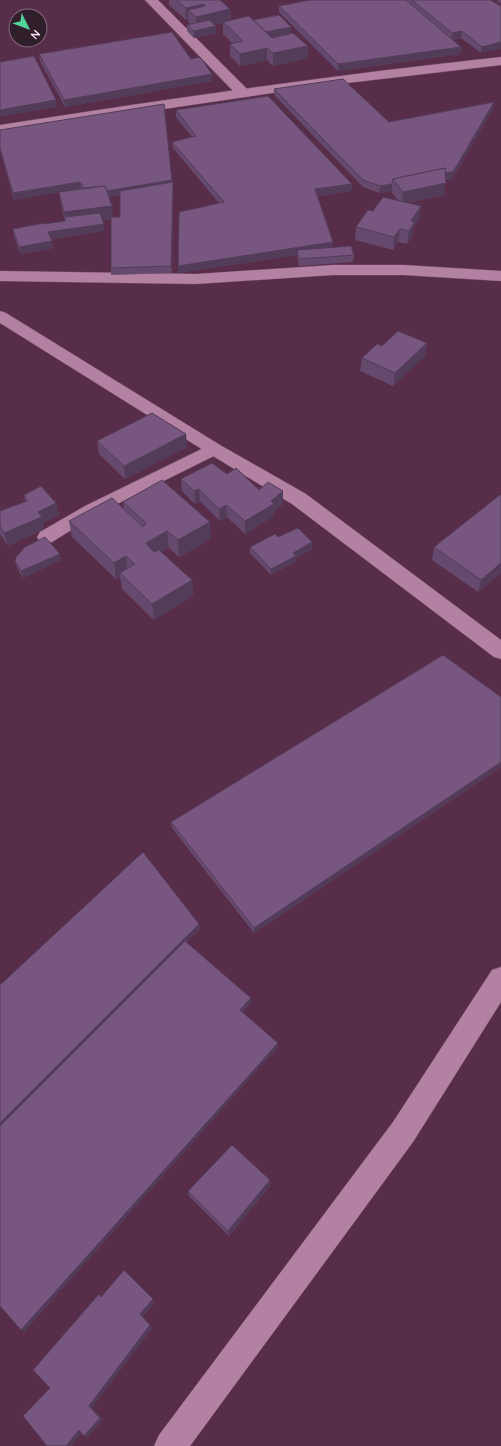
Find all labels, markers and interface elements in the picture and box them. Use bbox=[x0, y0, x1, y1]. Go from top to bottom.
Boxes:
north arrow bbox=[8, 8, 48, 48]
text: N bbox=[28, 27, 43, 42]

